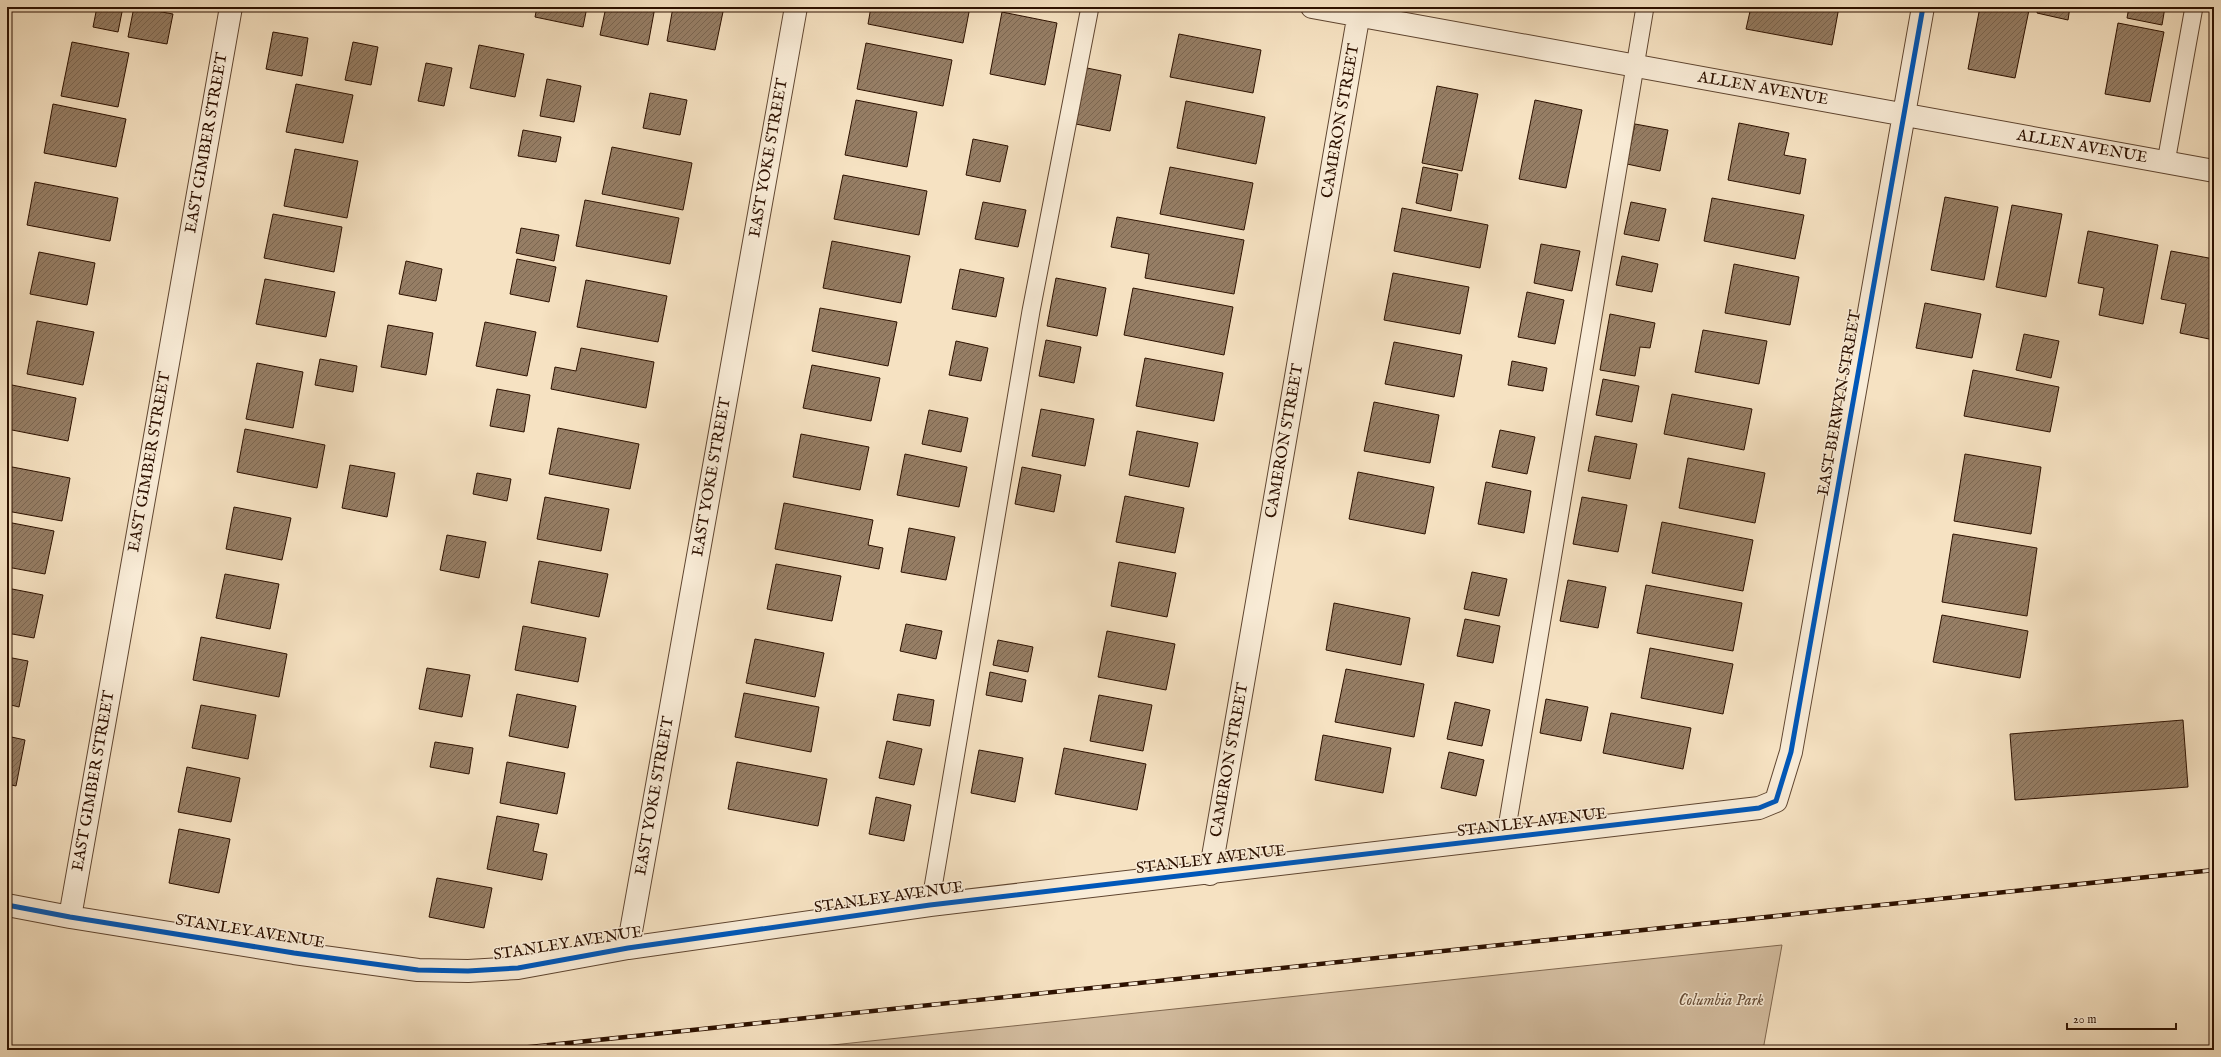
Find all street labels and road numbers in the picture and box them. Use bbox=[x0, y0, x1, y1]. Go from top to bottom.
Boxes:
street label: CAMERON STREET bbox=[1318, 42, 1364, 200]
street label: EAST GIMBER STREET bbox=[181, 51, 233, 235]
street label: ALLEN AVENUE bbox=[1695, 68, 1830, 110]
street label: EAST YOKE STREET bbox=[745, 77, 793, 239]
street label: ALLEN AVENUE bbox=[2014, 126, 2149, 168]
street label: EAST BERWYN STREET bbox=[1814, 308, 1866, 497]
street label: CAMERON STREET bbox=[1262, 362, 1308, 520]
street label: EAST GIMBER STREET bbox=[124, 370, 176, 554]
street label: EAST YOKE STREET bbox=[688, 396, 736, 558]
street label: CAMERON STREET bbox=[1207, 681, 1253, 839]
street label: EAST GIMBER STREET bbox=[68, 689, 120, 873]
street label: EAST YOKE STREET bbox=[631, 715, 679, 877]
street label: STANLEY AVENUE bbox=[1456, 804, 1608, 842]
street label: STANLEY AVENUE bbox=[1135, 841, 1287, 879]
street label: STANLEY AVENUE bbox=[813, 878, 965, 918]
street label: STANLEY AVENUE bbox=[174, 910, 326, 954]
street label: STANLEY AVENUE bbox=[492, 922, 644, 966]

